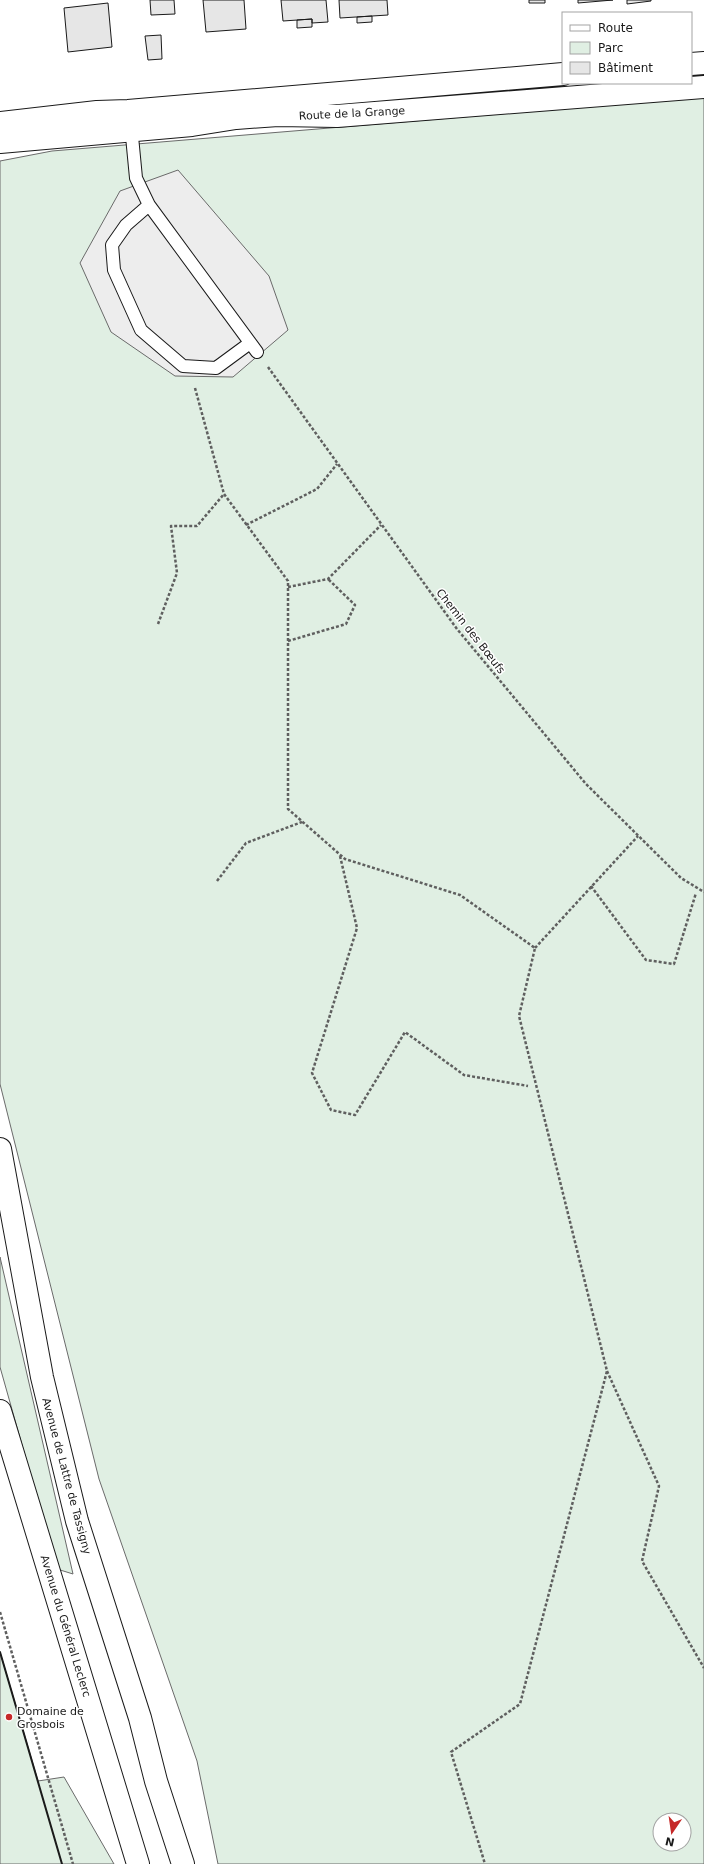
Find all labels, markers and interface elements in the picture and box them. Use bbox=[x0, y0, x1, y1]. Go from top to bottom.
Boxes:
legend bbox=[562, 12, 692, 84]
text: Route bbox=[598, 21, 633, 35]
text: Parc bbox=[598, 41, 623, 55]
text: Bâtiment bbox=[598, 61, 653, 75]
street label: Route de la Grange bbox=[299, 104, 406, 123]
street label: Chemin des Bœufs bbox=[433, 586, 508, 677]
street label: Avenue de Lattre de Tassigny bbox=[39, 1396, 94, 1556]
street label: Avenue du Général Leclerc bbox=[38, 1554, 93, 1699]
place label: Domaine de Grosbois bbox=[17, 1705, 84, 1731]
marker: Domaine de Grosbois bbox=[4, 1712, 14, 1722]
north arrow bbox=[652, 1812, 692, 1852]
text: N bbox=[664, 1834, 676, 1849]

